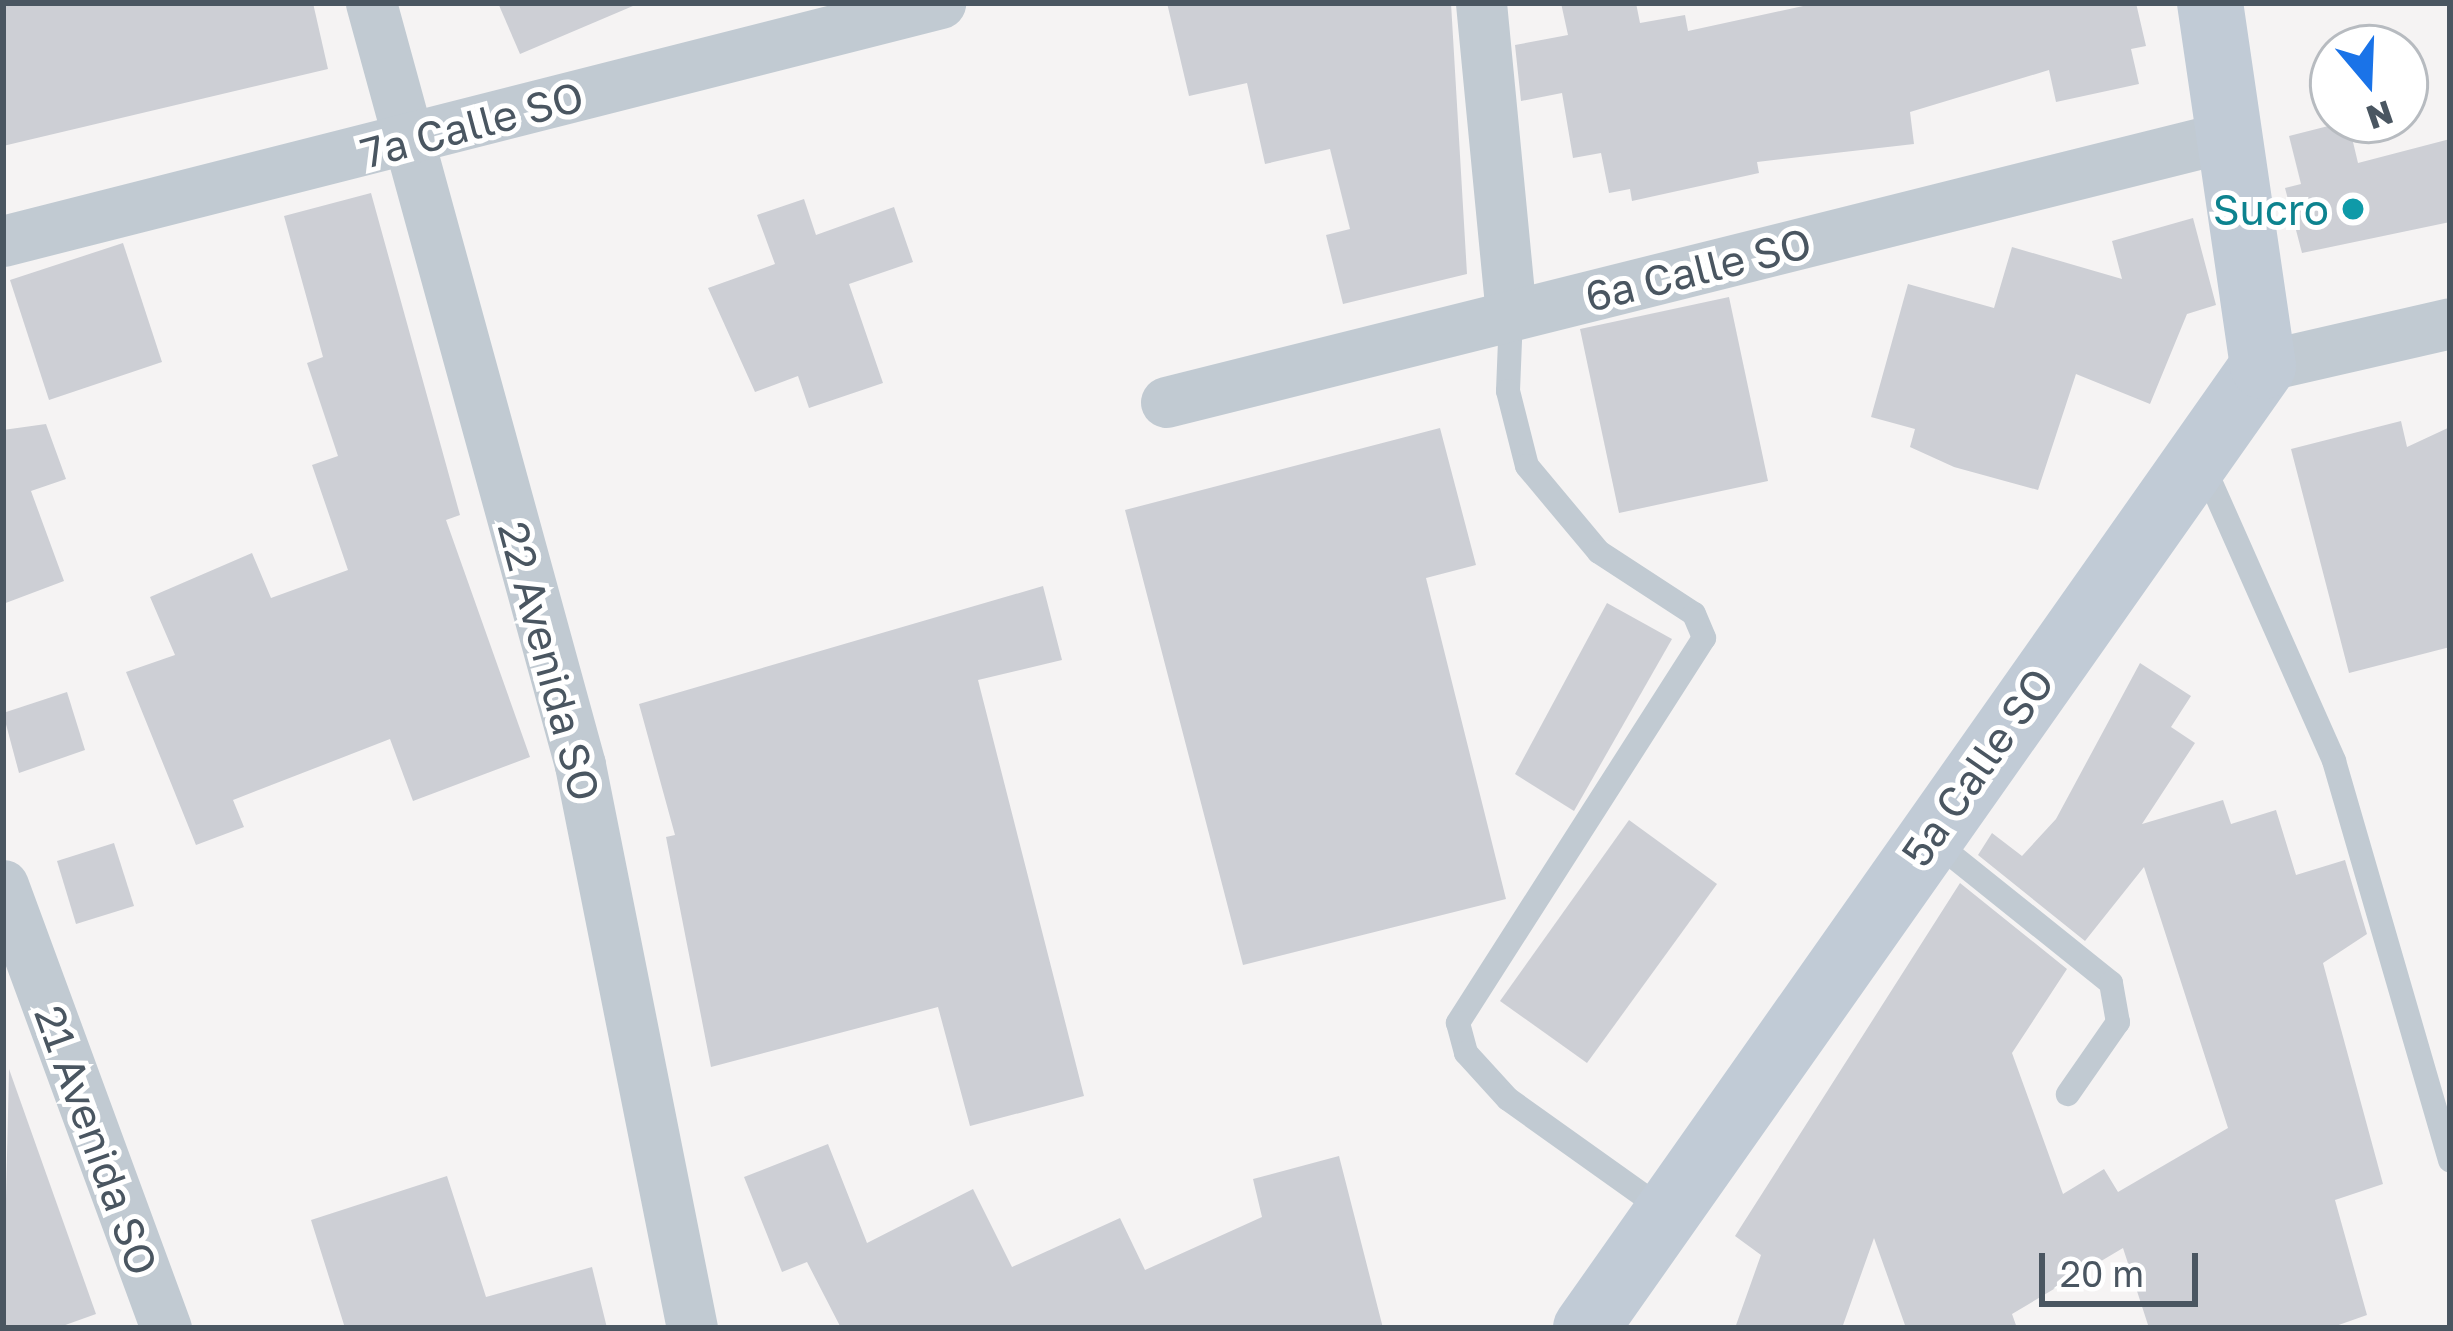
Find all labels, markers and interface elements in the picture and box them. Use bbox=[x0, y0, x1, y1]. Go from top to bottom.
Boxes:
north arrow bbox=[2309, 24, 2429, 144]
street label: 7a Calle SO bbox=[355, 70, 589, 178]
text: N bbox=[2362, 93, 2398, 138]
place label: Sucro bbox=[2213, 184, 2329, 234]
marker: Sucro bbox=[2340, 196, 2366, 222]
street label: 6a Calle SO bbox=[1580, 217, 1816, 321]
street label: 22 Avenida SO bbox=[489, 516, 611, 806]
street label: 5a Calle SO bbox=[1890, 658, 2064, 876]
street label: 21 Avenida SO bbox=[25, 998, 169, 1282]
scale bar bbox=[2045, 1229, 2204, 1303]
text: 20 m bbox=[2060, 1252, 2144, 1295]

